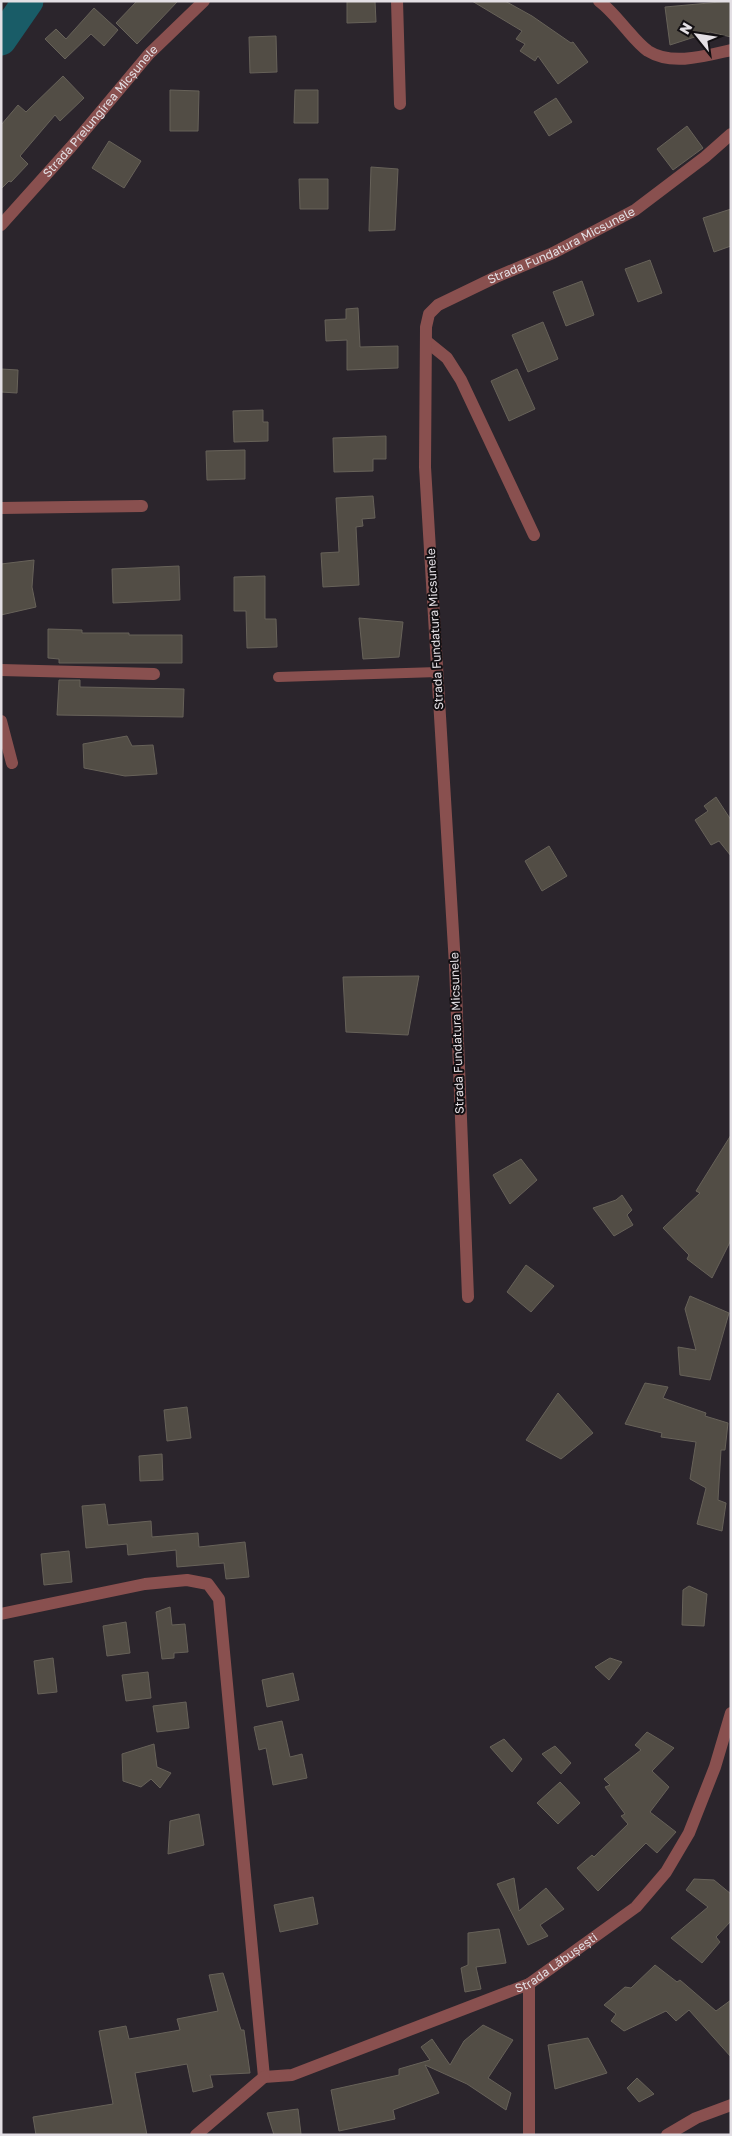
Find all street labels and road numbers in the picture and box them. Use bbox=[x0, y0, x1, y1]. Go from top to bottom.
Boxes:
street label: Strada Prelungirea Micșunele bbox=[39, 42, 161, 180]
street label: Strada Fundatura Micsunele bbox=[485, 203, 637, 287]
street label: Strada Fundatura Micsunele bbox=[423, 548, 446, 710]
street label: Strada Fundatura Micsunele bbox=[446, 952, 467, 1114]
street label: Strada Lăbușești bbox=[513, 1929, 600, 1996]

